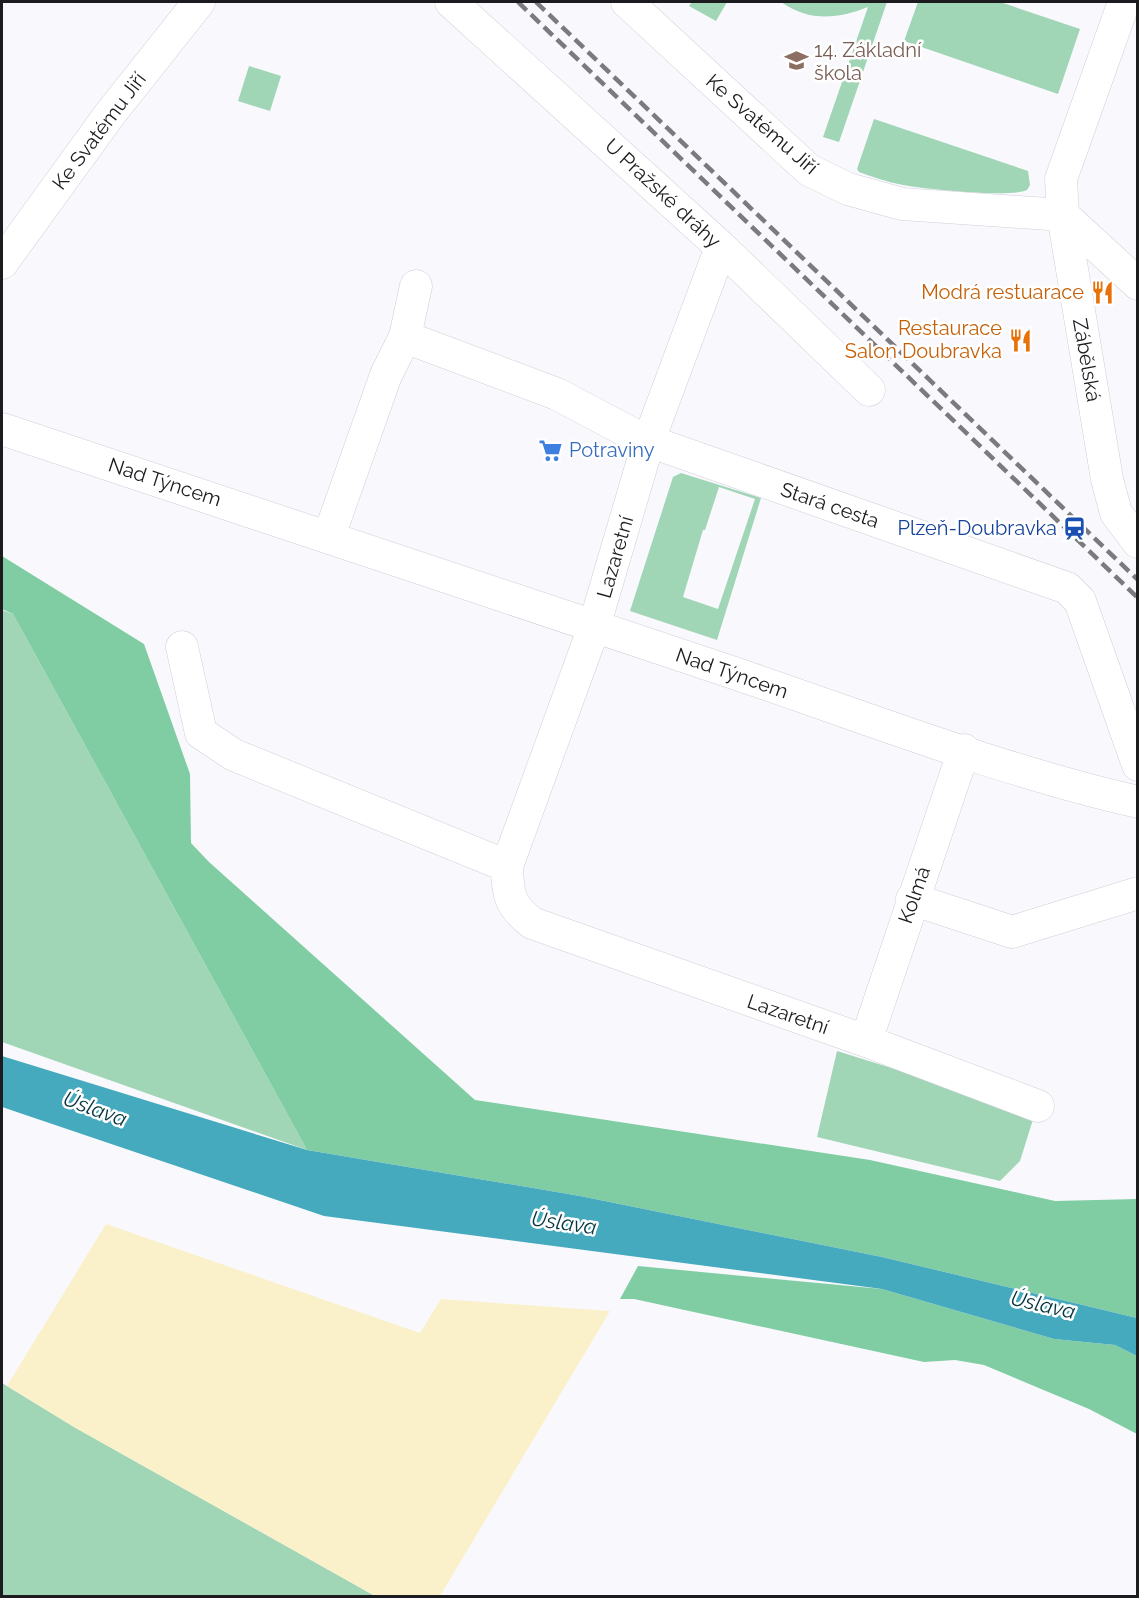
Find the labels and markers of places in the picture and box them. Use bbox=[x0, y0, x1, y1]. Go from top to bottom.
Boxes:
place label: 14. Základní škola bbox=[814, 38, 922, 85]
school or university icon: 14. Základní škola bbox=[783, 48, 809, 74]
restaurant icon: Modrá restuarace bbox=[1089, 279, 1115, 305]
place label: Modrá restuarace bbox=[921, 280, 1084, 304]
place label: Restaurace Salon Doubravka bbox=[845, 316, 1002, 363]
restaurant icon: Restaurace Salon Doubravka bbox=[1007, 327, 1033, 353]
supermarket icon: Potraviny bbox=[538, 437, 564, 463]
place label: Potraviny bbox=[569, 438, 655, 462]
station icon: Plzeň-Doubravka bbox=[1062, 515, 1088, 541]
place label: Plzeň-Doubravka bbox=[898, 516, 1057, 540]

